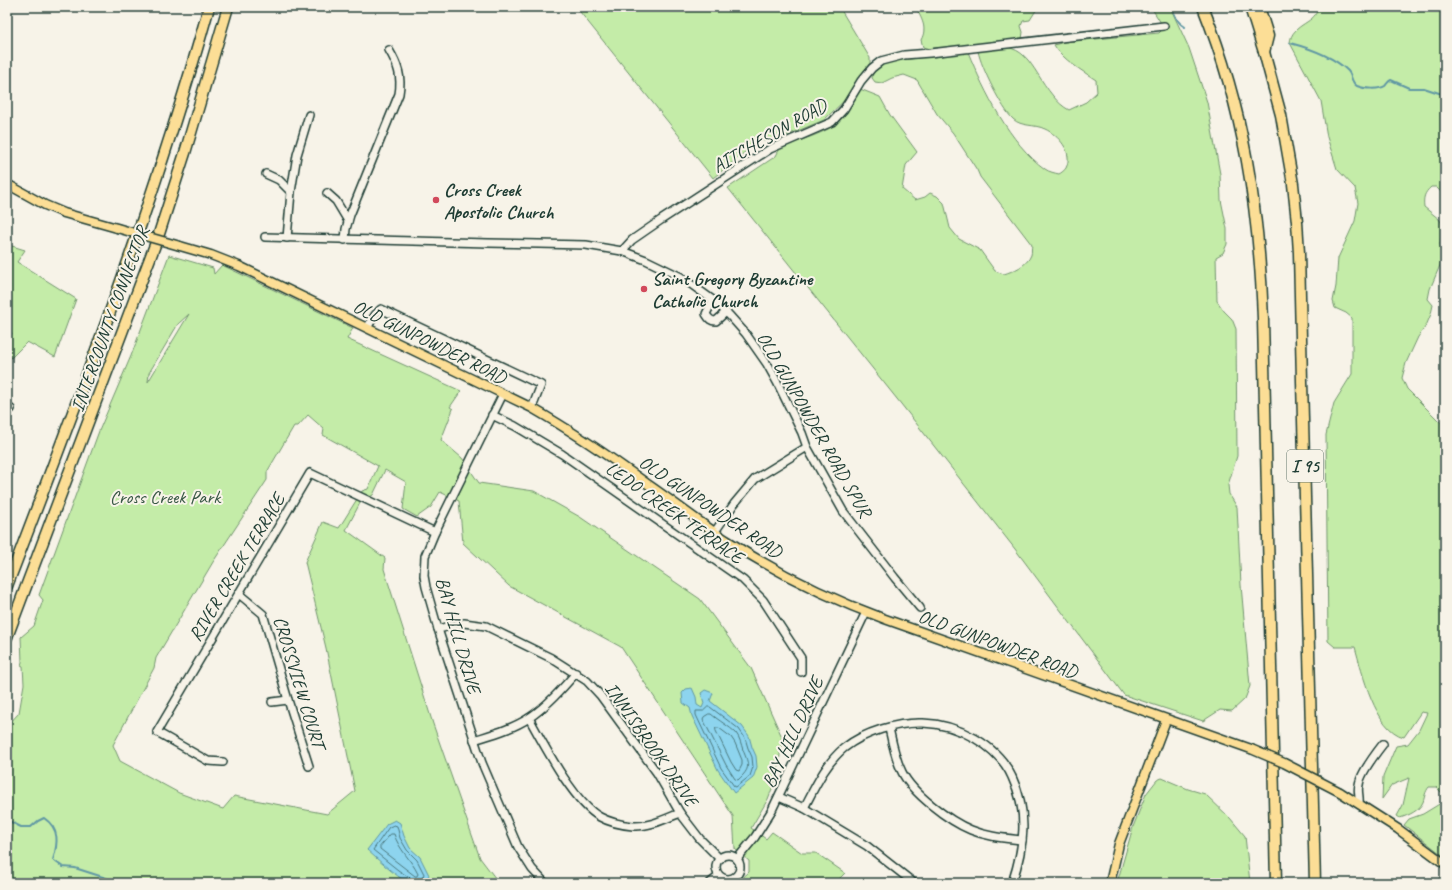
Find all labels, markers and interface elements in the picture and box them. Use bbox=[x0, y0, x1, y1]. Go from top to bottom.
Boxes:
street label: AITCHESON ROAD bbox=[708, 92, 833, 178]
place label: Cross Creek Apostolic Church bbox=[444, 178, 555, 224]
marker: Cross Creek Apostolic Church bbox=[431, 195, 441, 205]
street label: INTERCOUNTY CONNECTOR bbox=[65, 221, 156, 415]
place label: Saint Gregory Byzantine Catholic Church bbox=[652, 267, 814, 313]
marker: Saint Gregory Byzantine Catholic Church bbox=[639, 284, 649, 294]
street label: OLD GUNPOWDER ROAD bbox=[349, 294, 512, 390]
street label: OLD GUNPOWDER ROAD SPUR bbox=[751, 328, 878, 524]
street label: OLD GUNPOWDER ROAD bbox=[634, 450, 788, 565]
road number: I 95 bbox=[1287, 450, 1323, 482]
street label: LEDO CREEK TERRACE bbox=[601, 456, 750, 571]
park label: Cross Creek Park bbox=[110, 485, 222, 509]
street label: RIVER CREEK TERRACE bbox=[183, 487, 292, 646]
street label: BAY HILL DRIVE bbox=[430, 575, 487, 699]
street label: OLD GUNPOWDER ROAD bbox=[915, 604, 1082, 685]
street label: CROSSVIEW COURT bbox=[268, 614, 332, 756]
street label: BAY HILL DRIVE bbox=[757, 671, 830, 792]
street label: INNISBROOK DRIVE bbox=[599, 678, 704, 814]

